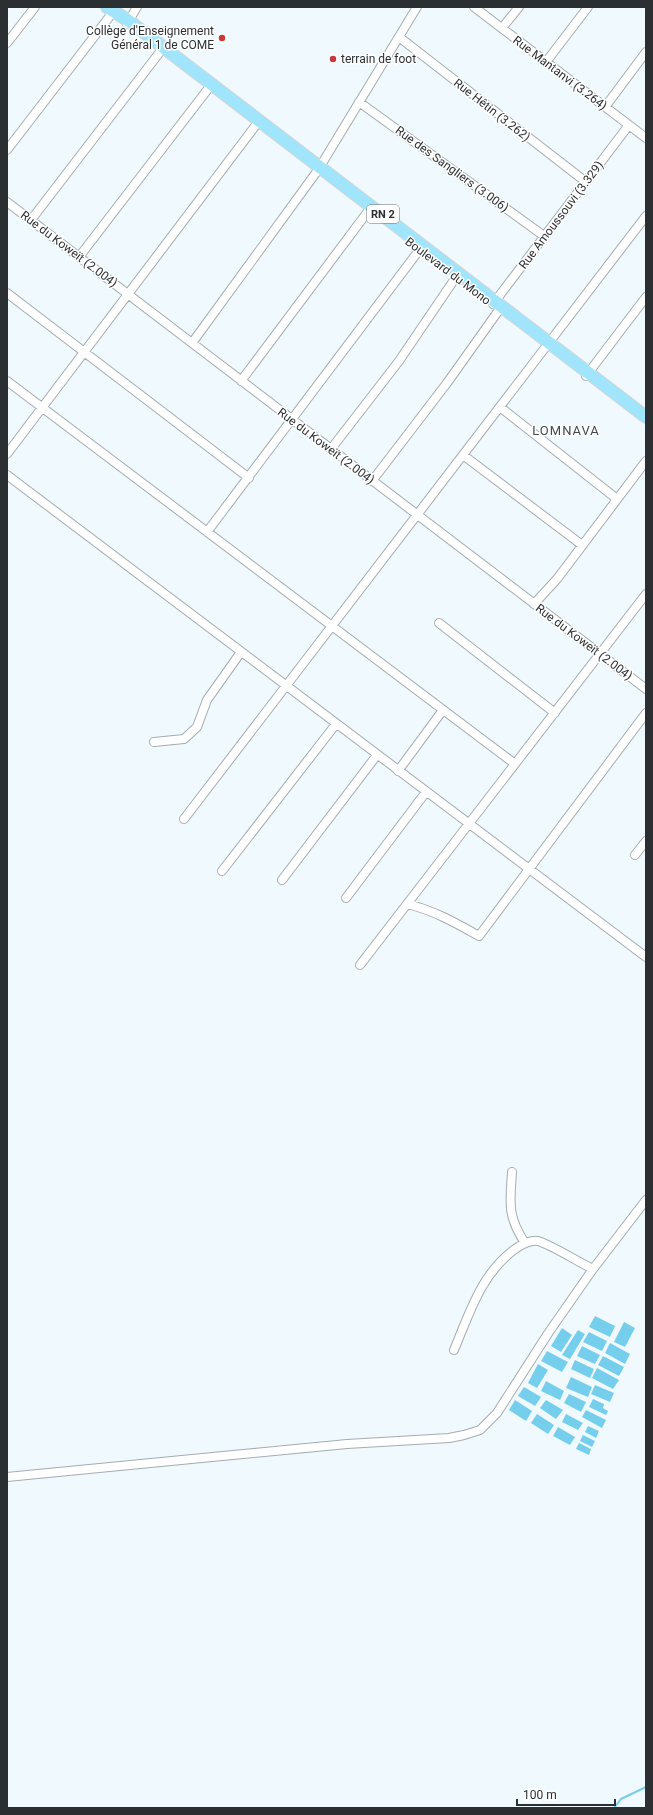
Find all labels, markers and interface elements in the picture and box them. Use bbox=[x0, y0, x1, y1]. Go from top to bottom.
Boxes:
place label: Collège d'Enseignement Général 1 de COME bbox=[86, 24, 214, 52]
marker: Collège d'Enseignement Général 1 de COME bbox=[217, 33, 227, 43]
street label: Rue Mantanvi (3.264) bbox=[510, 33, 610, 113]
place label: terrain de foot bbox=[341, 52, 416, 66]
marker: terrain de foot bbox=[328, 54, 338, 64]
street label: Rue Hêtin (3.262) bbox=[451, 76, 533, 144]
street label: Rue des Sangliers (3.006) bbox=[393, 123, 511, 215]
street label: Rue Amoussouvi (3.329) bbox=[516, 158, 606, 272]
road number: RN 2 bbox=[367, 205, 399, 223]
street label: Rue du Koweït (2.004) bbox=[18, 208, 120, 290]
street label: Boulevard du Mono bbox=[403, 234, 494, 308]
street label: Rue du Koweït (2.004) bbox=[275, 405, 377, 487]
district label: LOMNAVA bbox=[532, 423, 600, 438]
street label: Rue du Koweït (2.004) bbox=[533, 601, 635, 683]
scale bar bbox=[517, 1781, 615, 1807]
text: 100 m bbox=[523, 1788, 557, 1802]

